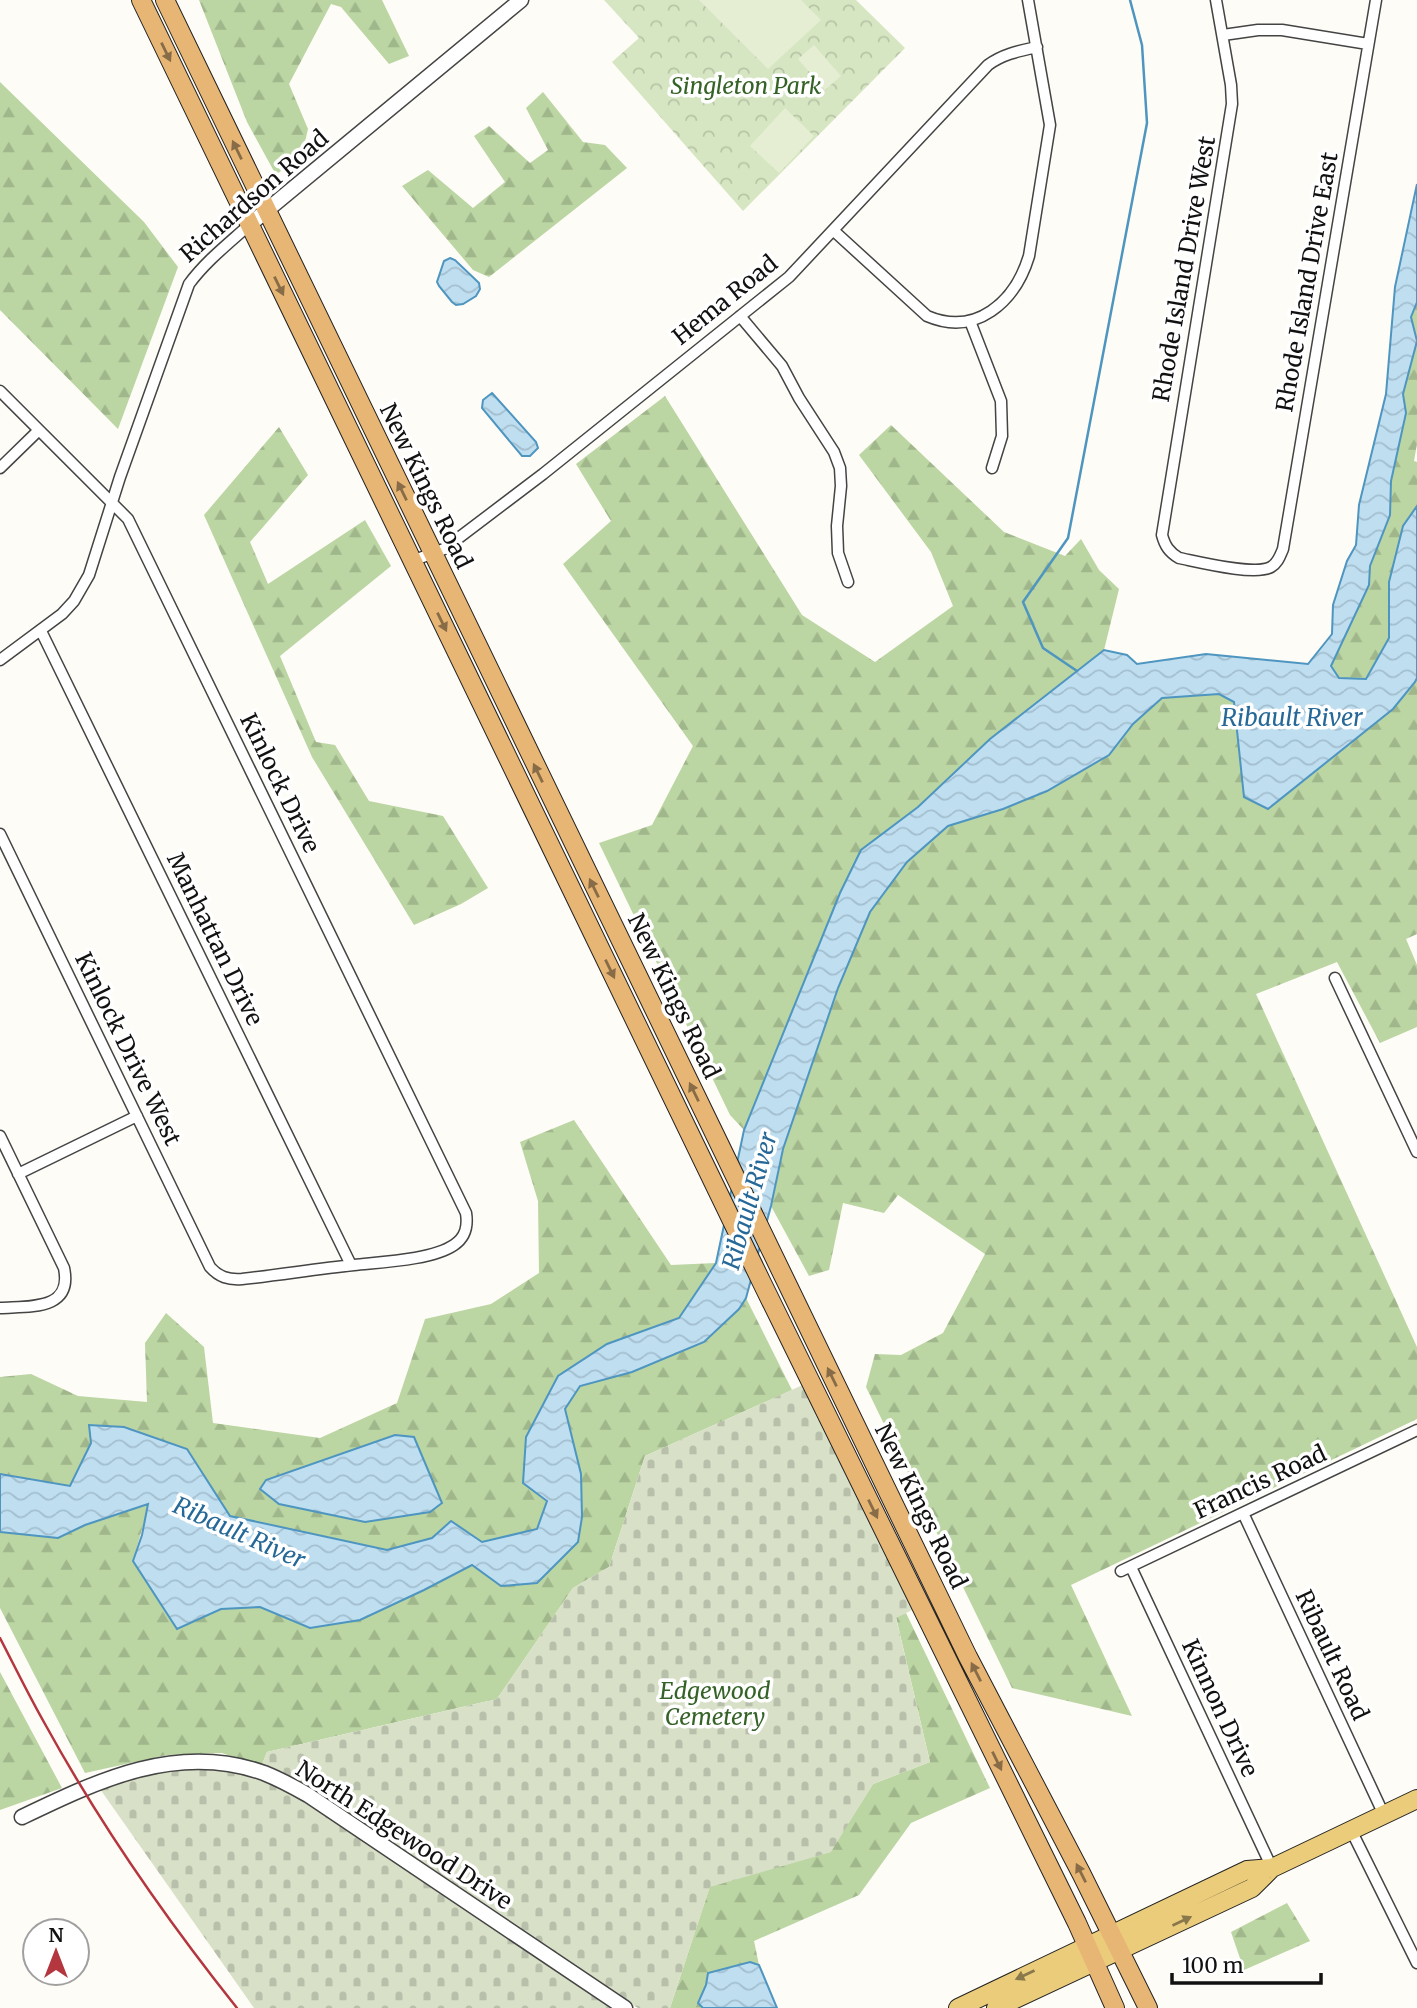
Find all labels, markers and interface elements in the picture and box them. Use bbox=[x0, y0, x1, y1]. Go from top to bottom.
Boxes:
one-way arrow bbox=[161, 42, 172, 62]
park label: Singleton Park bbox=[671, 71, 822, 100]
street label: Richardson Road bbox=[174, 123, 334, 268]
street label: Rhode Island Drive West bbox=[1146, 134, 1221, 404]
one-way arrow bbox=[231, 140, 242, 160]
street label: Rhode Island Drive East bbox=[1269, 150, 1344, 414]
street label: Hema Road bbox=[666, 248, 783, 351]
one-way arrow bbox=[274, 276, 285, 296]
street label: New Kings Road bbox=[374, 398, 479, 573]
one-way arrow bbox=[396, 481, 408, 501]
one-way arrow bbox=[436, 612, 448, 632]
water label: Ribault River bbox=[1221, 702, 1364, 733]
street label: Kinlock Drive bbox=[234, 708, 327, 857]
one-way arrow bbox=[532, 763, 544, 783]
street label: Manhattan Drive bbox=[161, 848, 270, 1030]
one-way arrow bbox=[589, 878, 600, 898]
street label: New Kings Road bbox=[622, 908, 727, 1083]
street label: Kinlock Drive West bbox=[69, 947, 188, 1150]
one-way arrow bbox=[604, 959, 616, 979]
one-way arrow bbox=[688, 1082, 699, 1102]
water label: Ribault River bbox=[715, 1127, 784, 1273]
one-way arrow bbox=[826, 1367, 837, 1387]
street label: New Kings Road bbox=[869, 1418, 974, 1593]
street label: Francis Road bbox=[1189, 1438, 1331, 1525]
water label: Ribault River bbox=[168, 1490, 311, 1576]
one-way arrow bbox=[868, 1499, 879, 1519]
street label: Ribault Road bbox=[1290, 1585, 1375, 1725]
street label: Kinnon Drive bbox=[1176, 1634, 1265, 1781]
one-way arrow bbox=[970, 1662, 981, 1682]
park label: Edgewood Cemetery bbox=[660, 1676, 771, 1731]
one-way arrow bbox=[992, 1751, 1003, 1771]
street label: North Edgewood Drive bbox=[291, 1754, 518, 1915]
one-way arrow bbox=[1076, 1863, 1087, 1883]
one-way arrow bbox=[1172, 1915, 1192, 1927]
north arrow bbox=[21, 1917, 91, 1987]
text: N bbox=[48, 1923, 64, 1947]
scale bar bbox=[1172, 1941, 1321, 1985]
text: 100 m bbox=[1182, 1952, 1244, 1979]
one-way arrow bbox=[1015, 1969, 1035, 1981]

